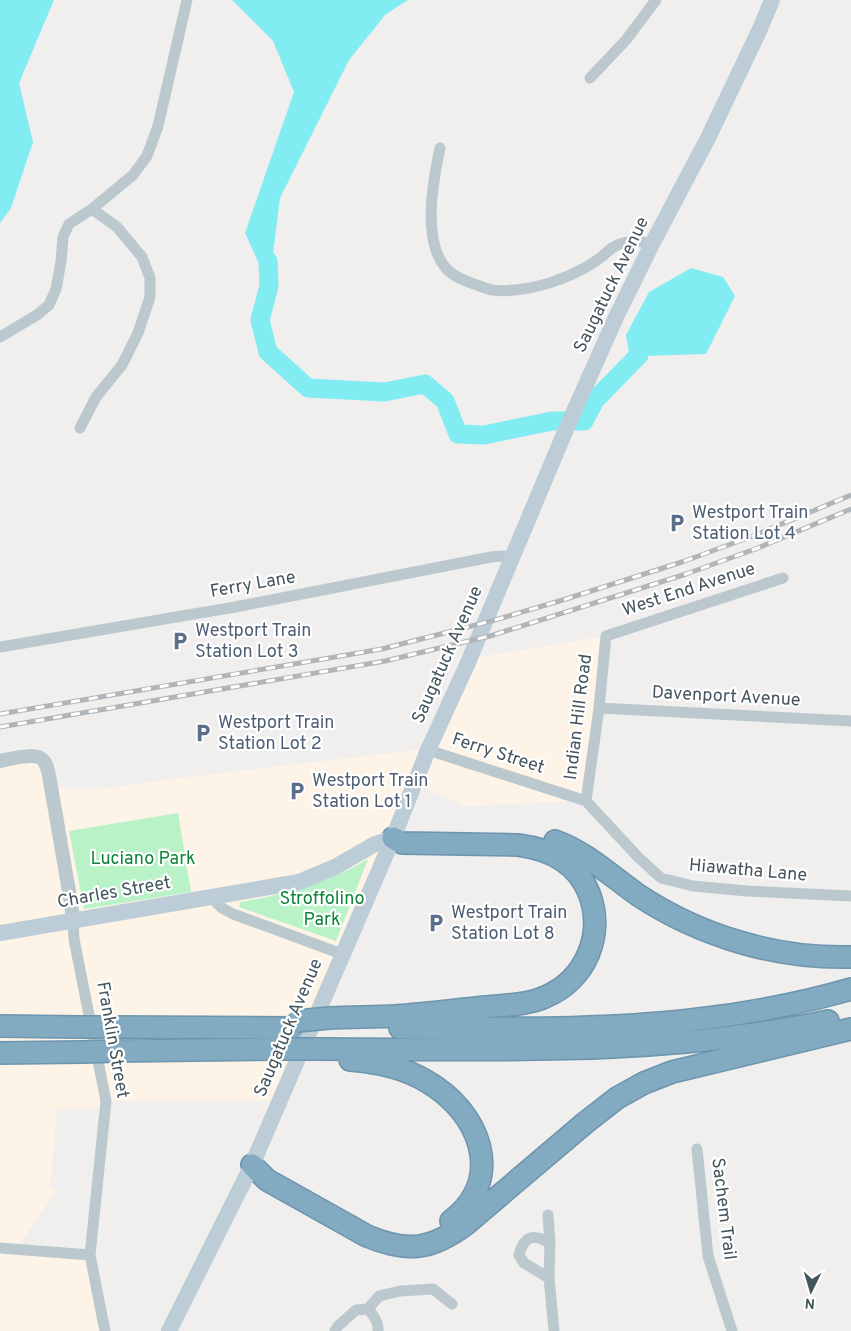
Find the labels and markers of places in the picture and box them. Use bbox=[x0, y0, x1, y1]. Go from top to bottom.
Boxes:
place label: Westport Train Station Lot 4 bbox=[692, 502, 808, 546]
parking icon: Westport Train Station Lot 4 bbox=[666, 512, 688, 534]
place label: Westport Train Station Lot 3 bbox=[195, 620, 311, 664]
parking icon: Westport Train Station Lot 3 bbox=[169, 630, 191, 652]
place label: Westport Train Station Lot 2 bbox=[218, 712, 334, 756]
parking icon: Westport Train Station Lot 2 bbox=[192, 722, 214, 744]
place label: Westport Train Station Lot 1 bbox=[312, 770, 428, 814]
parking icon: Westport Train Station Lot 1 bbox=[286, 780, 308, 802]
place label: Westport Train Station Lot 8 bbox=[451, 902, 567, 946]
parking icon: Westport Train Station Lot 8 bbox=[425, 912, 447, 934]

